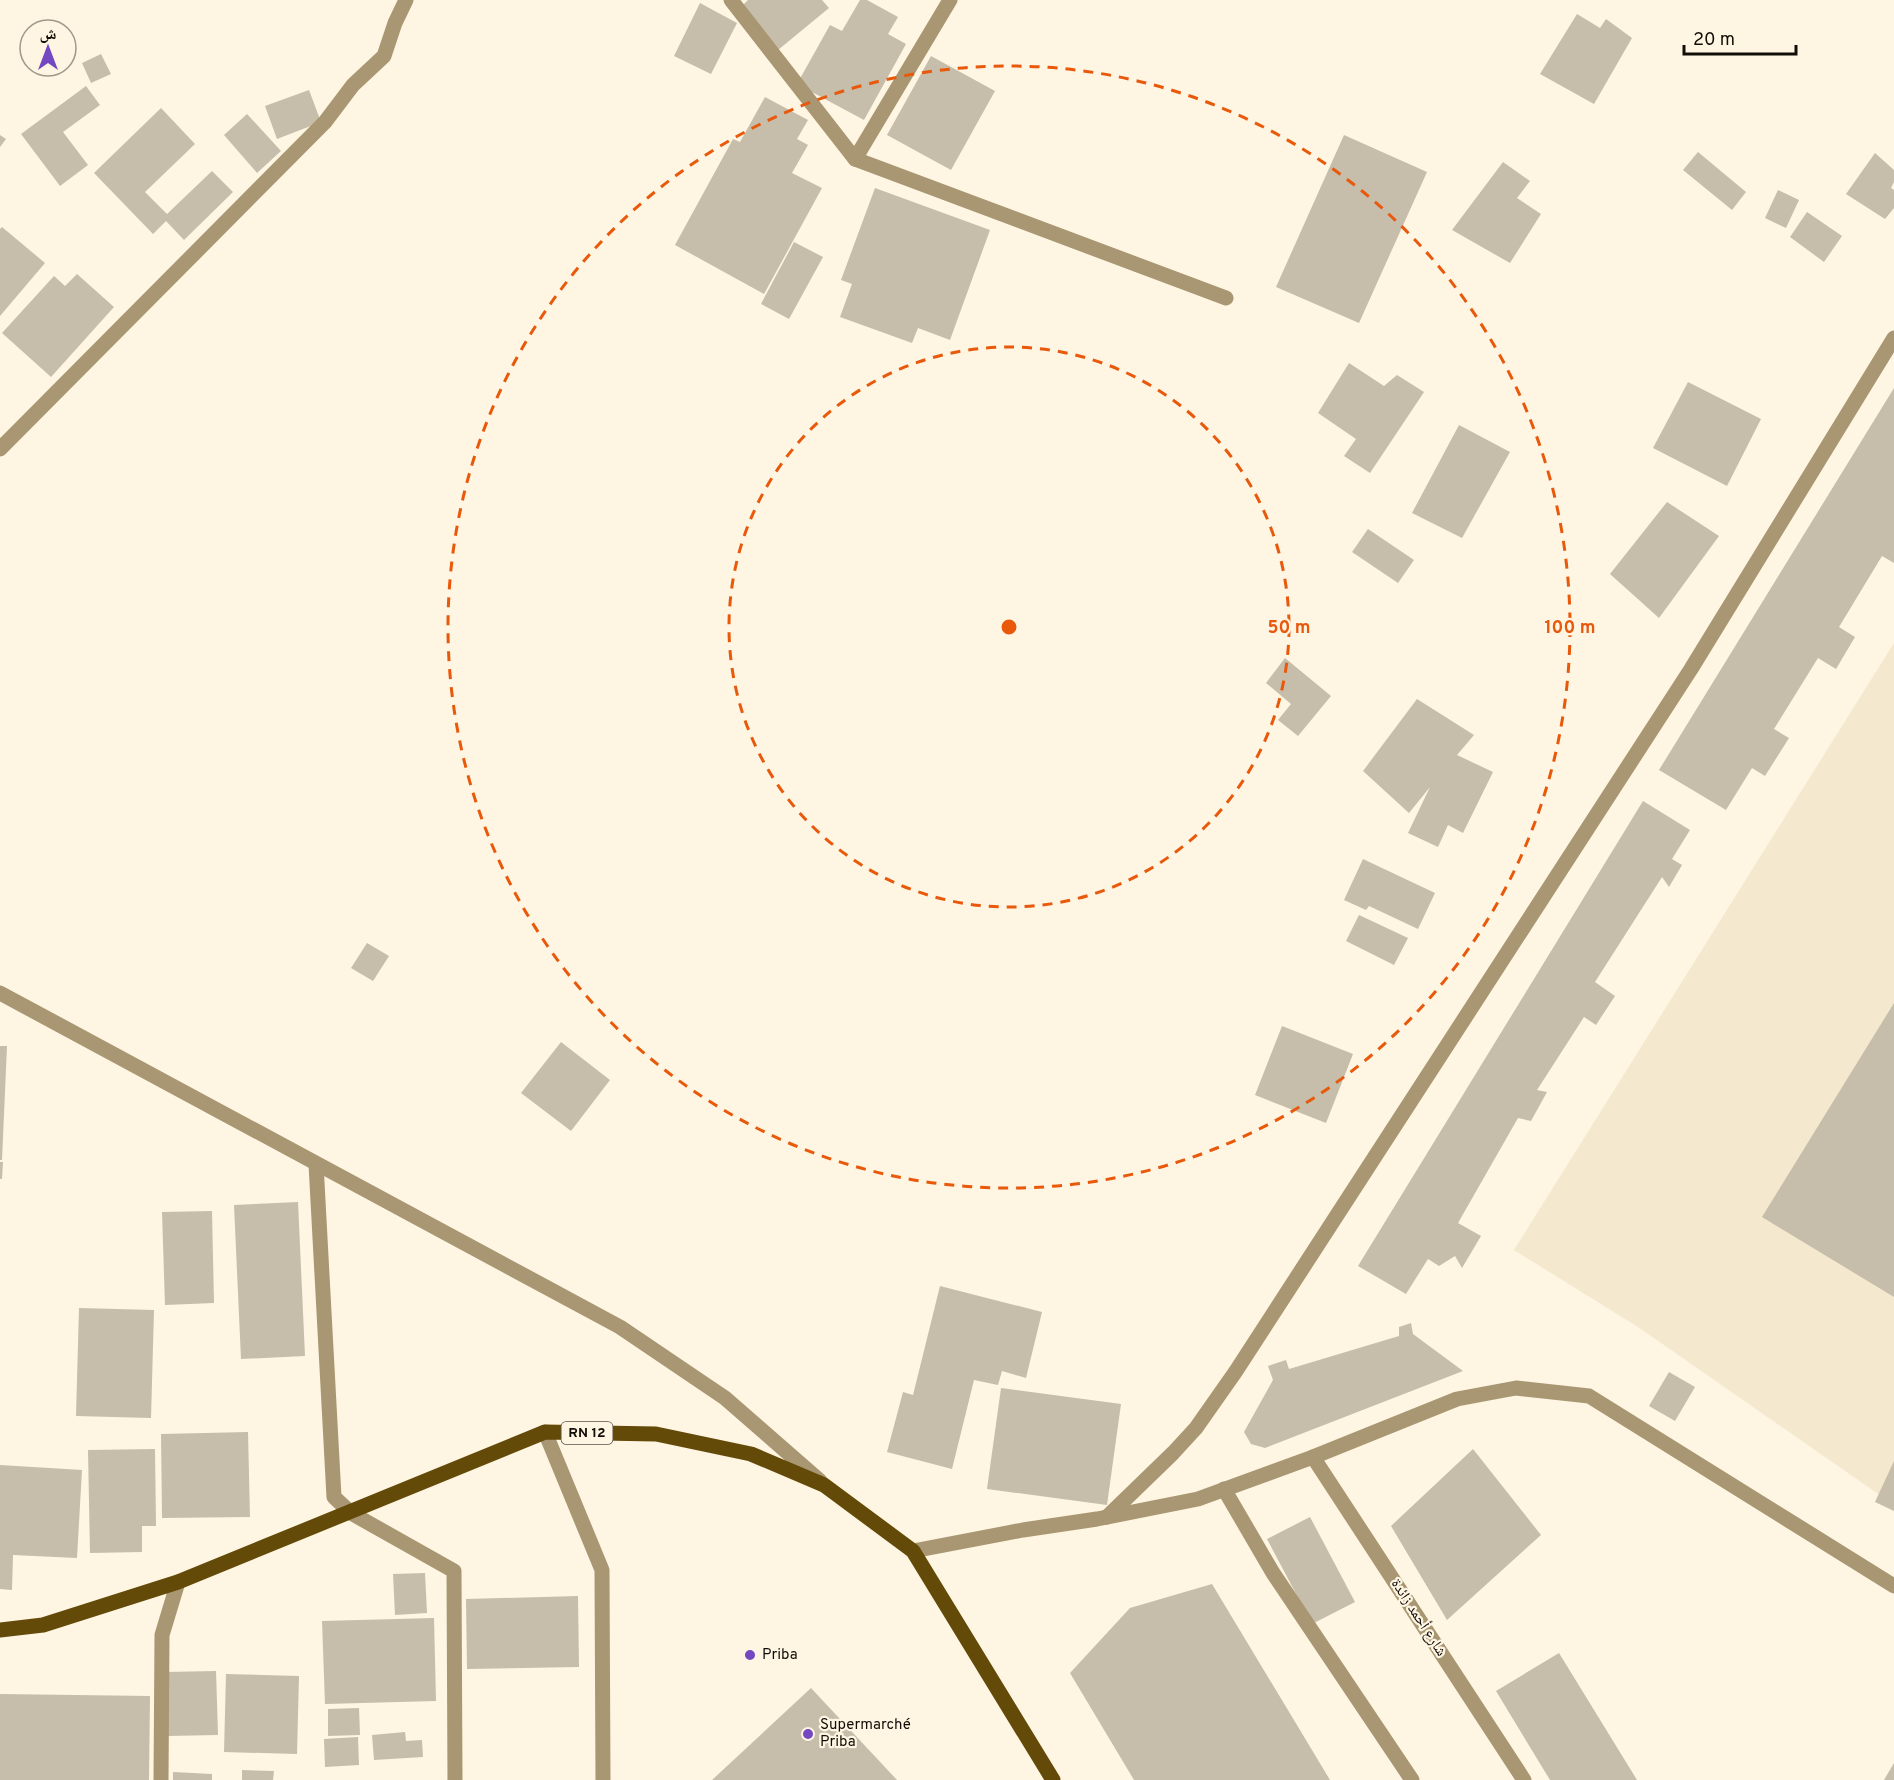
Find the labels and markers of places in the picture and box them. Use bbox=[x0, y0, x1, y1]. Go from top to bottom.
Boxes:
centre of rings bbox=[999, 617, 1019, 637]
place label: Priba bbox=[762, 1646, 798, 1665]
marker: Priba bbox=[743, 1648, 757, 1662]
place label: Supermarché Priba bbox=[820, 1716, 911, 1752]
marker: Supermarché Priba bbox=[801, 1727, 815, 1741]

